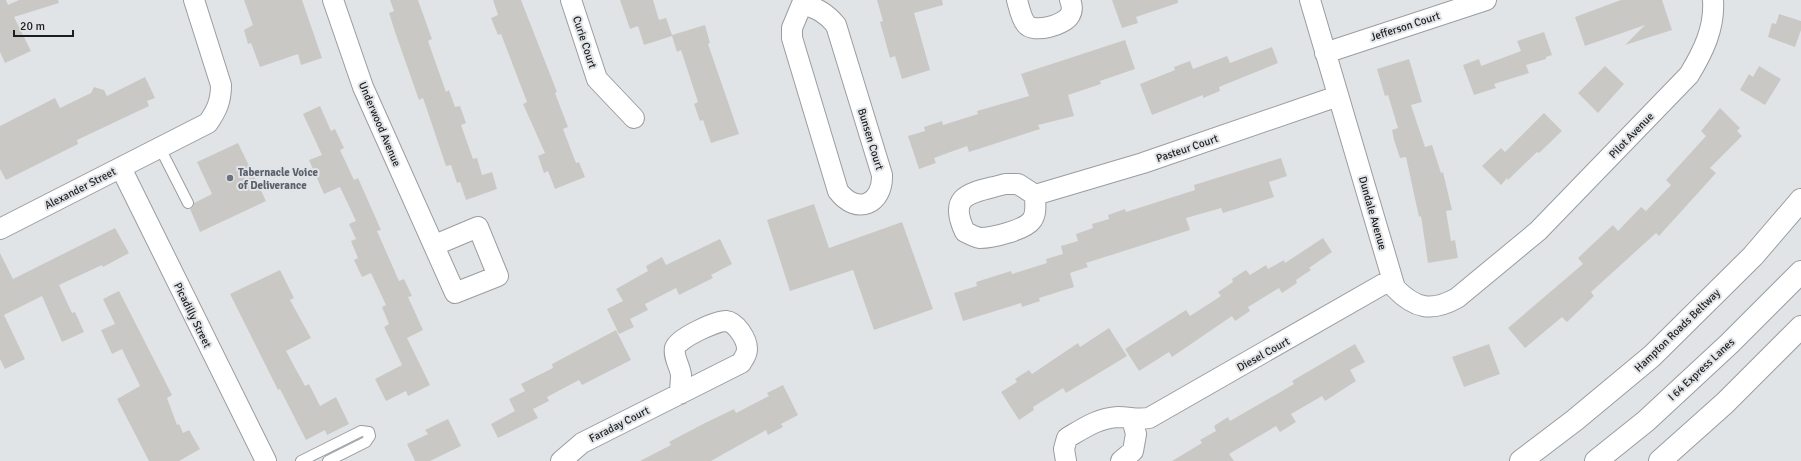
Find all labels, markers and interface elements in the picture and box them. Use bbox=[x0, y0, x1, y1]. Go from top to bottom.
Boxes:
street label: Jefferson Court bbox=[1369, 9, 1442, 44]
scale bar bbox=[14, 12, 73, 38]
street label: Curie Court bbox=[570, 14, 599, 70]
text: 20 m bbox=[20, 19, 45, 34]
street label: Underwood Avenue bbox=[356, 80, 403, 169]
street label: Bunsen Court bbox=[855, 107, 886, 172]
street label: Pilot Avenue bbox=[1606, 110, 1656, 161]
street label: Pasteur Court bbox=[1155, 132, 1220, 165]
street label: Alexander Street bbox=[42, 165, 118, 212]
place label: Tabernacle Voice of Deliverance bbox=[238, 166, 319, 192]
marker: Tabernacle Voice of Deliverance bbox=[225, 173, 235, 183]
street label: Dundale Avenue bbox=[1356, 175, 1389, 251]
street label: Picadilly Street bbox=[171, 280, 214, 350]
street label: Hampton Roads Beltway bbox=[1632, 286, 1723, 375]
street label: Diesel Court bbox=[1235, 335, 1292, 374]
street label: I 64 Express Lanes bbox=[1665, 335, 1737, 403]
street label: Faraday Court bbox=[587, 404, 652, 445]

